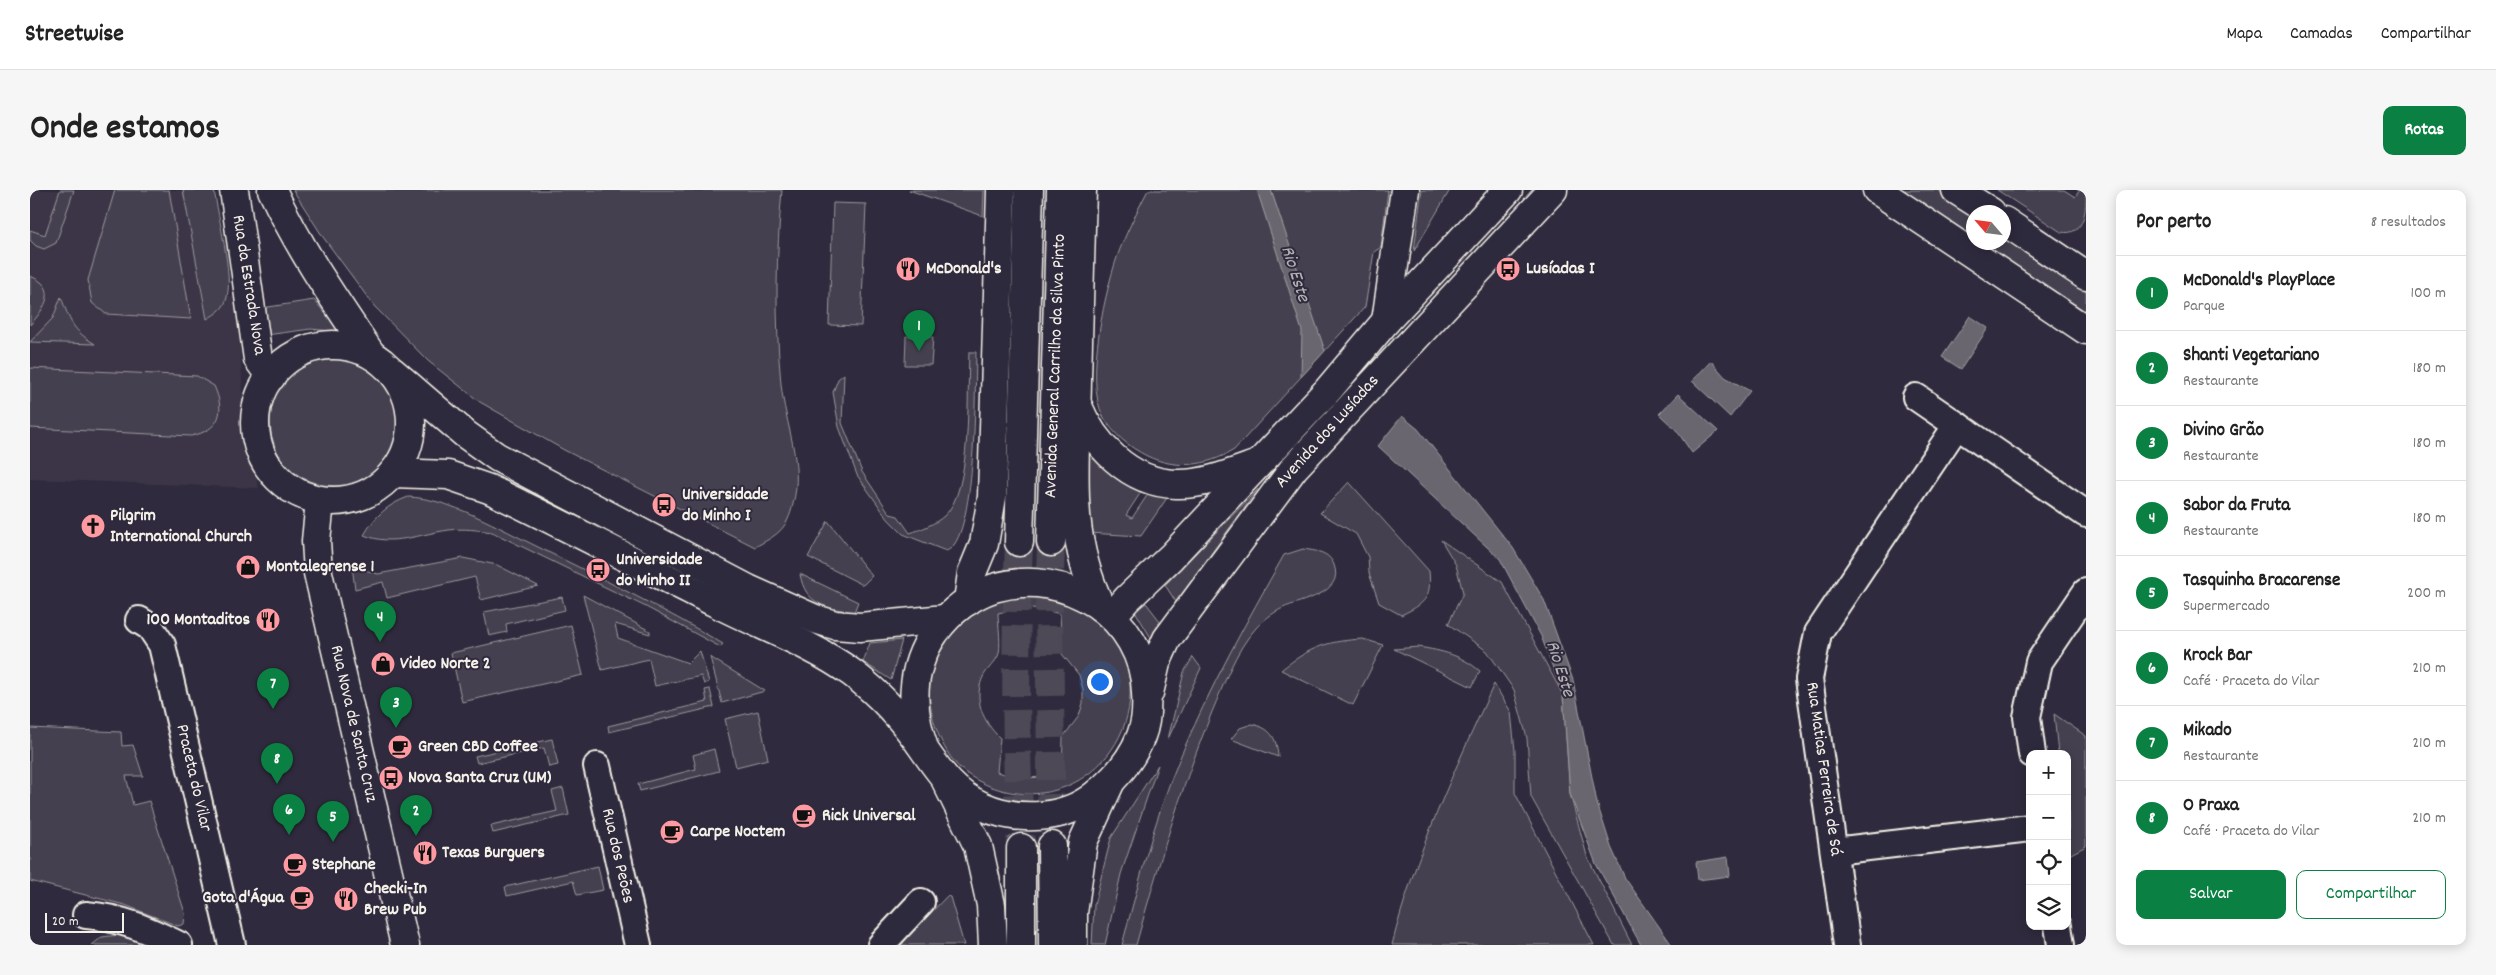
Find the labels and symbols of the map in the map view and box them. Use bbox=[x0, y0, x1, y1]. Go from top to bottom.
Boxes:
north arrow bbox=[1966, 205, 2011, 250]
street label: Rua da Estrada Nova bbox=[225, 213, 271, 357]
street label: Avenida General Carrilho da Silva Pinto bbox=[1039, 233, 1073, 499]
water label: Rio Este bbox=[1272, 242, 1316, 307]
restaurant icon: McDonald's bbox=[895, 256, 921, 282]
bus stop icon: Lusíadas I bbox=[1495, 256, 1521, 282]
place label: McDonald's bbox=[926, 257, 1002, 282]
place label: Lusíadas I bbox=[1526, 257, 1595, 282]
pin: 1 bbox=[903, 310, 935, 351]
street label: Avenida dos Lusíadas bbox=[1270, 370, 1386, 494]
place label: Universidade do Minho I bbox=[682, 483, 769, 529]
bus stop icon: Universidade do Minho I bbox=[651, 492, 677, 518]
place label: Pilgrim International Church bbox=[110, 504, 252, 550]
church icon: Pilgrim International Church bbox=[80, 513, 106, 539]
place label: Universidade do Minho II bbox=[616, 548, 703, 594]
shop icon: Montalegrense 1 bbox=[235, 554, 261, 580]
place label: Montalegrense 1 bbox=[266, 555, 375, 580]
bus stop icon: Universidade do Minho II bbox=[585, 557, 611, 583]
pin: 4 bbox=[364, 601, 396, 642]
restaurant icon: 100 Montaditos bbox=[255, 607, 281, 633]
place label: 100 Montaditos bbox=[146, 608, 250, 633]
water label: Rio Este bbox=[1537, 637, 1581, 702]
street label: Rua Nova de Santa Cruz bbox=[323, 643, 383, 805]
shop icon: Video Norte 2 bbox=[370, 651, 396, 677]
place label: Video Norte 2 bbox=[400, 652, 491, 677]
pin: 7 bbox=[257, 668, 289, 709]
your location bbox=[1087, 669, 1113, 695]
street label: Rua Matias Ferreira de Sá bbox=[1798, 680, 1848, 858]
pin: 3 bbox=[380, 687, 412, 728]
street label: Praceta do Vilar bbox=[168, 722, 218, 835]
cafe icon: Green CBD Coffee bbox=[387, 734, 413, 760]
place label: Green CBD Coffee bbox=[418, 735, 538, 760]
pin: 8 bbox=[261, 743, 293, 784]
bus stop icon: Nova Santa Cruz (UM) bbox=[378, 765, 404, 791]
place label: Nova Santa Cruz (UM) bbox=[408, 766, 552, 791]
pin: 6 bbox=[273, 794, 305, 835]
pin: 2 bbox=[400, 795, 432, 836]
pin: 5 bbox=[317, 801, 349, 842]
cafe icon: Rick Universal bbox=[791, 803, 817, 829]
place label: Rick Universal bbox=[822, 804, 916, 829]
street label: Rua dos Peões bbox=[594, 806, 640, 906]
cafe icon: Carpe Noctem bbox=[659, 819, 685, 845]
place label: Carpe Noctem bbox=[690, 820, 785, 845]
restaurant icon: Texas Burguers bbox=[412, 840, 438, 866]
place label: Texas Burguers bbox=[442, 841, 545, 866]
cafe icon: Stephane bbox=[282, 852, 308, 878]
place label: Stephane bbox=[312, 853, 376, 878]
place label: Checki-In Brew Pub bbox=[364, 877, 427, 923]
cafe icon: Gota d'Água bbox=[289, 885, 315, 911]
place label: Gota d'Água bbox=[202, 886, 285, 911]
restaurant icon: Checki-In Brew Pub bbox=[333, 886, 359, 912]
scale bar bbox=[45, 910, 124, 933]

